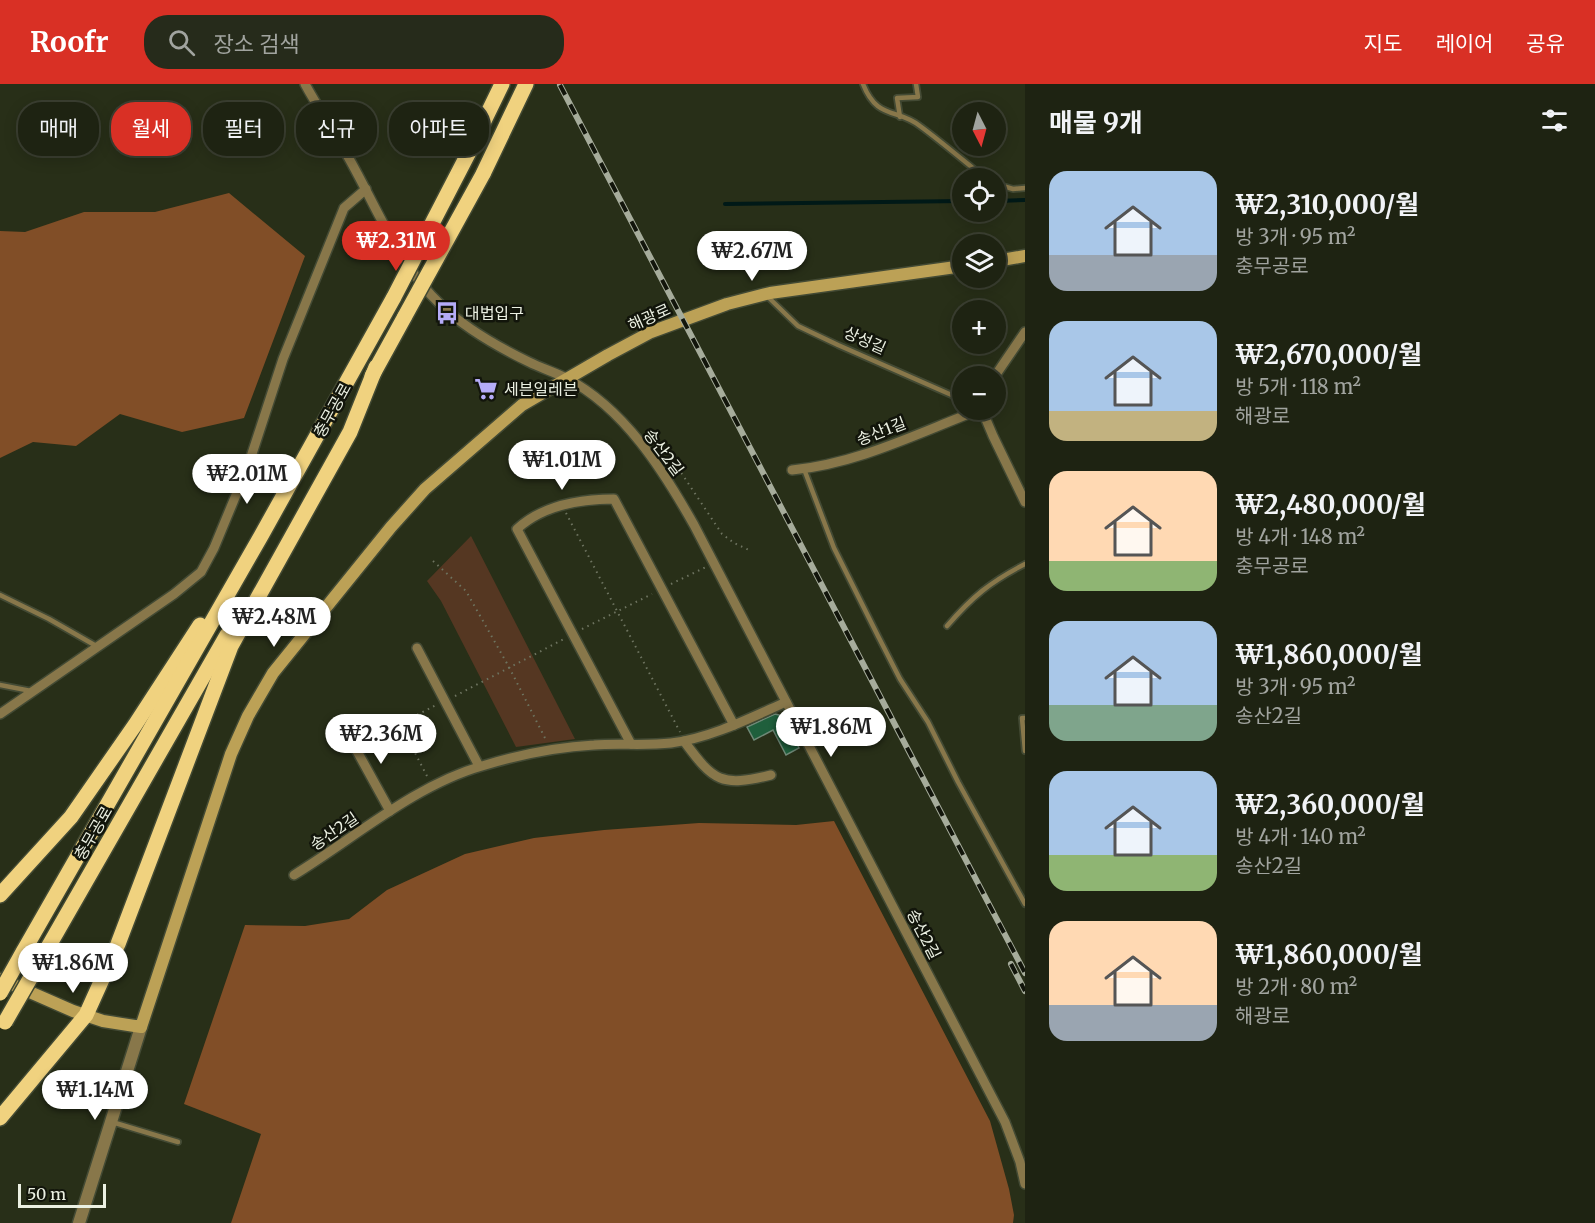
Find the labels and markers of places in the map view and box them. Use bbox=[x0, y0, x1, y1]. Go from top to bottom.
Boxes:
pin: ₩2.31M bbox=[347, 221, 445, 272]
pin: ₩2.67M bbox=[703, 231, 801, 282]
bus stop icon: 대법입구 bbox=[434, 300, 460, 326]
place label: 대법입구 bbox=[465, 303, 524, 323]
supermarket icon: 세븐일레븐 bbox=[473, 376, 499, 402]
place label: 세븐일레븐 bbox=[504, 379, 578, 399]
pin: ₩1.01M bbox=[513, 440, 611, 491]
pin: ₩2.01M bbox=[198, 454, 296, 505]
pin: ₩2.48M bbox=[225, 597, 323, 648]
pin: ₩1.86M bbox=[782, 707, 880, 758]
pin: ₩2.36M bbox=[332, 714, 430, 765]
pin: ₩1.86M bbox=[24, 943, 122, 994]
pin: ₩1.14M bbox=[46, 1070, 144, 1121]

